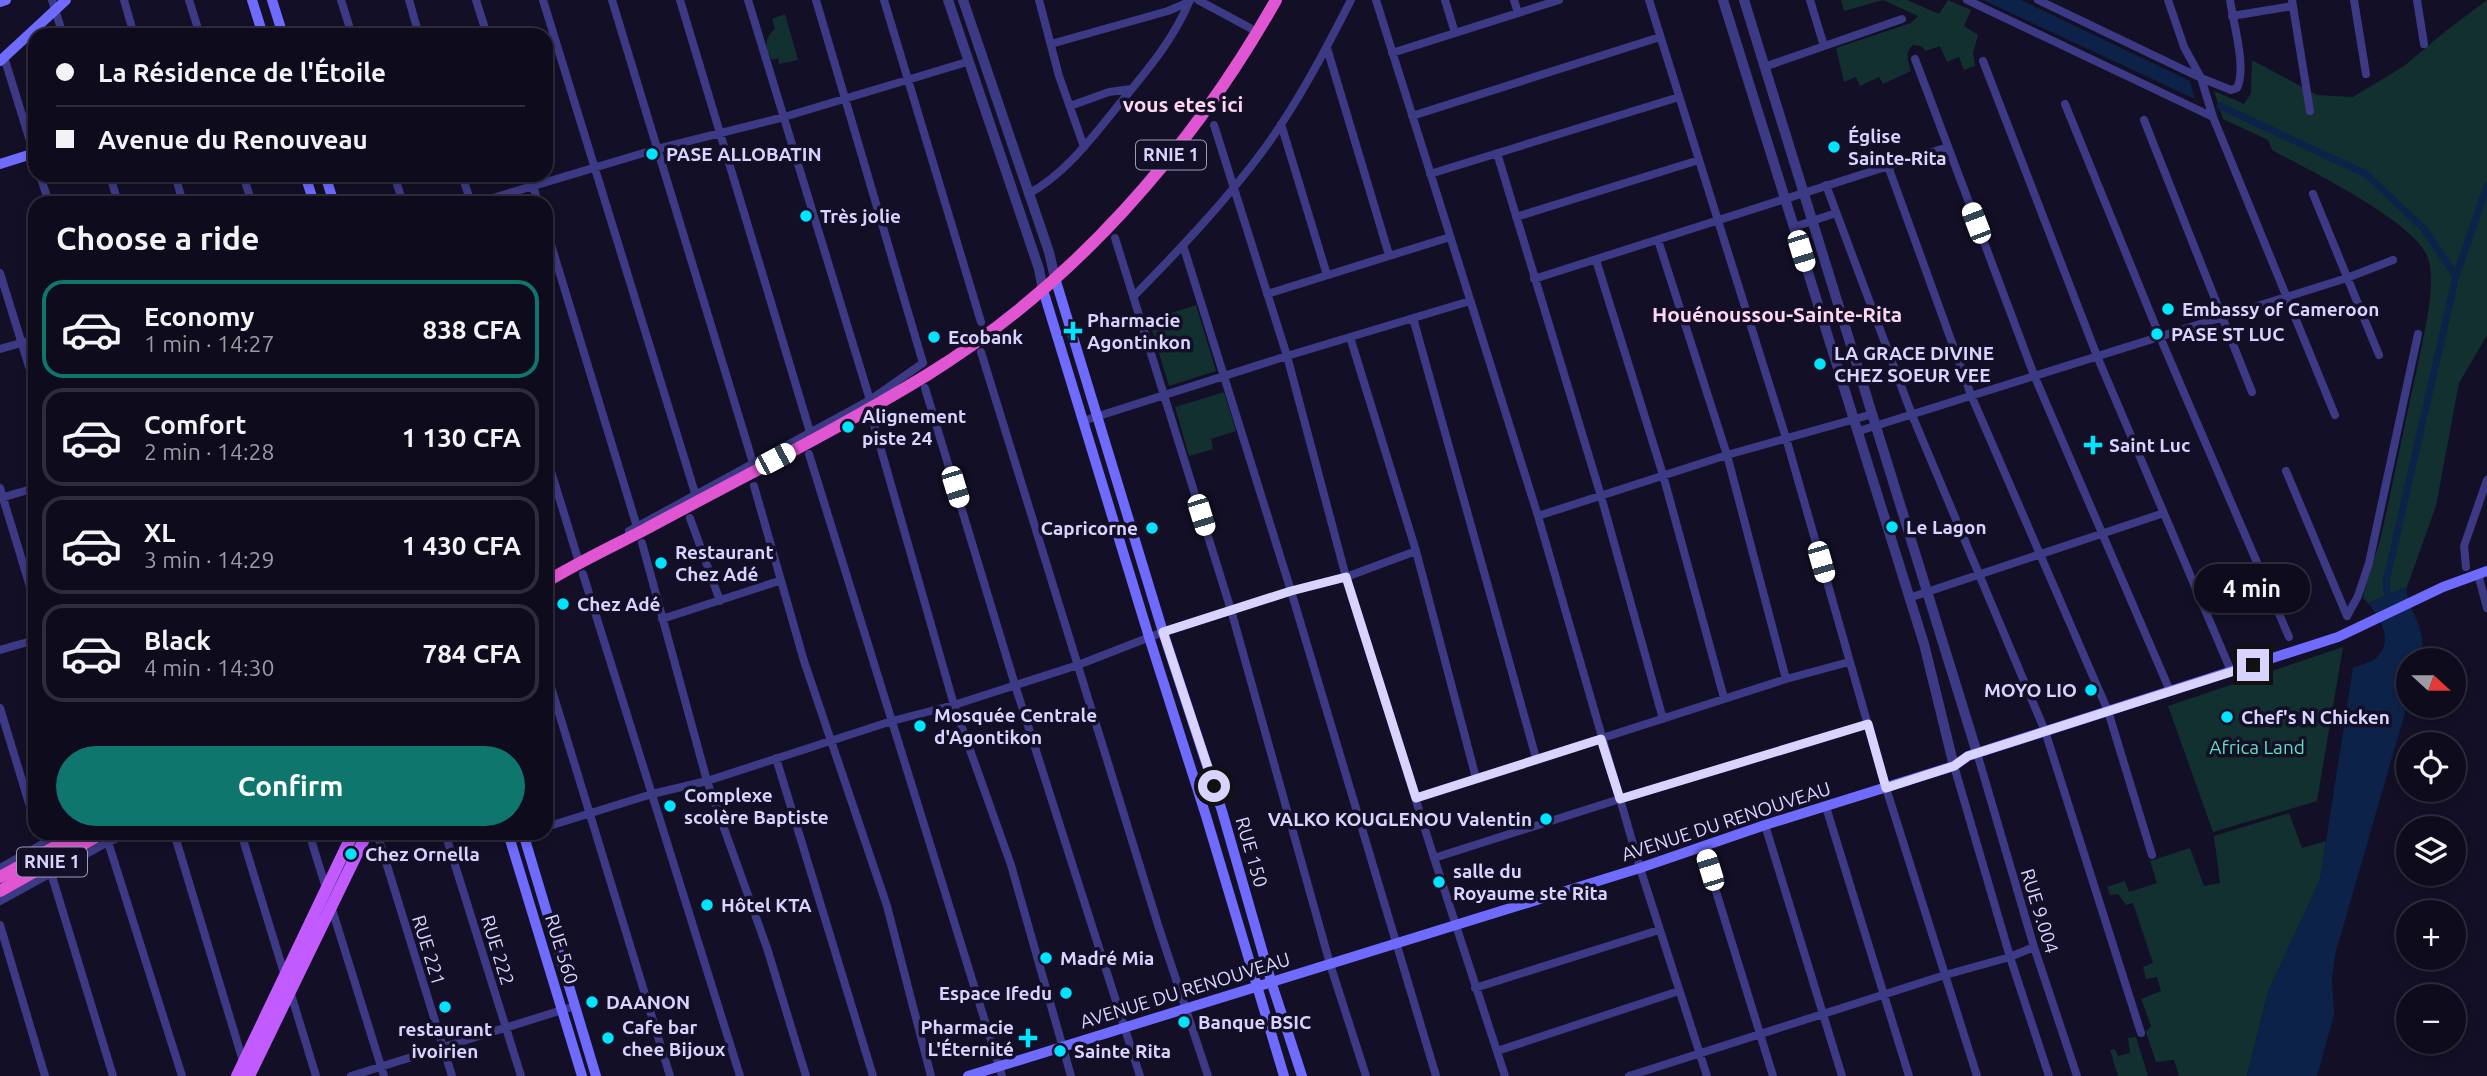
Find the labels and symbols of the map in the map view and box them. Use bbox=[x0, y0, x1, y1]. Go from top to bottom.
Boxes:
district label: vous etes ici bbox=[1123, 92, 1243, 116]
place label: Église Sainte-Rita bbox=[1848, 125, 1947, 169]
marker: Église Sainte-Rita bbox=[1826, 139, 1842, 155]
road number: RNIE 1 bbox=[1136, 140, 1206, 170]
place label: PASE ALLOBATIN bbox=[666, 143, 822, 165]
marker: PASE ALLOBATIN bbox=[644, 146, 660, 162]
car bbox=[1959, 200, 1994, 246]
place label: Très jolie bbox=[820, 205, 901, 227]
marker: Très jolie bbox=[798, 208, 814, 224]
car bbox=[1785, 228, 1818, 274]
place label: Embassy of Cameroon bbox=[2182, 298, 2379, 320]
marker: Embassy of Cameroon bbox=[2160, 301, 2176, 317]
district label: Houénoussou-Sainte-Rita bbox=[1652, 302, 1902, 326]
place label: Pharmacie Agontinkon bbox=[1087, 309, 1191, 353]
marker: Pharmacie Agontinkon bbox=[1065, 323, 1081, 339]
place label: PASE ST LUC bbox=[2171, 323, 2284, 345]
place label: Ecobank bbox=[948, 326, 1023, 348]
marker: PASE ST LUC bbox=[2149, 326, 2165, 342]
marker: Ecobank bbox=[926, 329, 942, 345]
place label: LA GRACE DIVINE CHEZ SOEUR VEE bbox=[1834, 342, 1994, 386]
marker: LA GRACE DIVINE CHEZ SOEUR VEE bbox=[1812, 356, 1828, 372]
place label: Alignement piste 24 bbox=[862, 405, 966, 449]
marker: Alignement piste 24 bbox=[840, 419, 856, 435]
place label: Saint Luc bbox=[2109, 434, 2190, 456]
marker: Saint Luc bbox=[2083, 435, 2103, 455]
car bbox=[752, 440, 799, 478]
car bbox=[939, 464, 972, 510]
car bbox=[1185, 492, 1218, 538]
place label: Le Lagon bbox=[1906, 516, 1987, 538]
place label: Capricorne bbox=[1041, 517, 1138, 539]
marker: Le Lagon bbox=[1884, 519, 1900, 535]
marker: Capricorne bbox=[1144, 520, 1160, 536]
car bbox=[1806, 539, 1837, 585]
place label: Restaurant Chez Adé bbox=[675, 541, 774, 585]
marker: Restaurant Chez Adé bbox=[653, 555, 669, 571]
callout: 4 min bbox=[2195, 564, 2311, 612]
place label: Chez Adé bbox=[577, 593, 661, 615]
marker: Chez Adé bbox=[555, 596, 571, 612]
north arrow bbox=[2396, 648, 2466, 718]
route end bbox=[2237, 649, 2269, 681]
place label: MOYO LIO bbox=[1984, 679, 2077, 701]
marker: MOYO LIO bbox=[2083, 682, 2099, 698]
place label: Mosquée Centrale d'Agontikon bbox=[934, 704, 1097, 748]
place label: Chef's N Chicken bbox=[2241, 706, 2390, 728]
marker: Chef's N Chicken bbox=[2219, 709, 2235, 725]
marker: Mosquée Centrale d'Agontikon bbox=[912, 718, 928, 734]
park label: Africa Land bbox=[2209, 736, 2305, 758]
route start bbox=[1198, 770, 1230, 802]
street label: AVENUE DU RENOUVEAU bbox=[1619, 777, 1833, 865]
place label: Complexe scolère Baptiste bbox=[684, 784, 829, 828]
marker: Complexe scolère Baptiste bbox=[662, 798, 678, 814]
place label: VALKO KOUGLENOU Valentin bbox=[1268, 808, 1532, 830]
marker: VALKO KOUGLENOU Valentin bbox=[1538, 811, 1554, 827]
street label: RUE 150 bbox=[1232, 814, 1272, 890]
place label: Chez Ornella bbox=[365, 843, 480, 865]
marker: Chez Ornella bbox=[343, 846, 359, 862]
car bbox=[1694, 847, 1727, 893]
road number: RNIE 1 bbox=[17, 848, 87, 876]
place label: salle du Royaume ste Rita bbox=[1453, 860, 1608, 904]
street label: RUE 9.004 bbox=[2017, 866, 2063, 956]
marker: salle du Royaume ste Rita bbox=[1431, 874, 1447, 890]
place label: Hôtel KTA bbox=[721, 894, 812, 916]
marker: Hôtel KTA bbox=[699, 897, 715, 913]
street label: RUE 560 bbox=[541, 911, 583, 987]
street label: RUE 221 bbox=[408, 912, 450, 988]
street label: RUE 222 bbox=[477, 912, 519, 988]
place label: Madré Mia bbox=[1060, 947, 1154, 969]
street label: AVENUE DU RENOUVEAU bbox=[1077, 948, 1293, 1032]
marker: Madré Mia bbox=[1038, 950, 1054, 966]
place label: Espace Ifedu bbox=[939, 982, 1052, 1004]
marker: Espace Ifedu bbox=[1058, 985, 1074, 1001]
place label: DAANON bbox=[606, 991, 690, 1013]
marker: DAANON bbox=[584, 994, 600, 1010]
marker: restaurant ivoirien bbox=[437, 999, 453, 1015]
place label: Banque BSIC bbox=[1198, 1011, 1311, 1033]
marker: Banque BSIC bbox=[1176, 1014, 1192, 1030]
place label: Cafe bar chee Bijoux bbox=[622, 1016, 726, 1060]
place label: Pharmacie L'Éternité bbox=[920, 1016, 1014, 1060]
place label: restaurant ivoirien bbox=[398, 1018, 492, 1062]
marker: Cafe bar chee Bijoux bbox=[600, 1030, 616, 1046]
marker: Pharmacie L'Éternité bbox=[1020, 1030, 1036, 1046]
place label: Sainte Rita bbox=[1074, 1040, 1171, 1062]
marker: Sainte Rita bbox=[1052, 1043, 1068, 1059]

